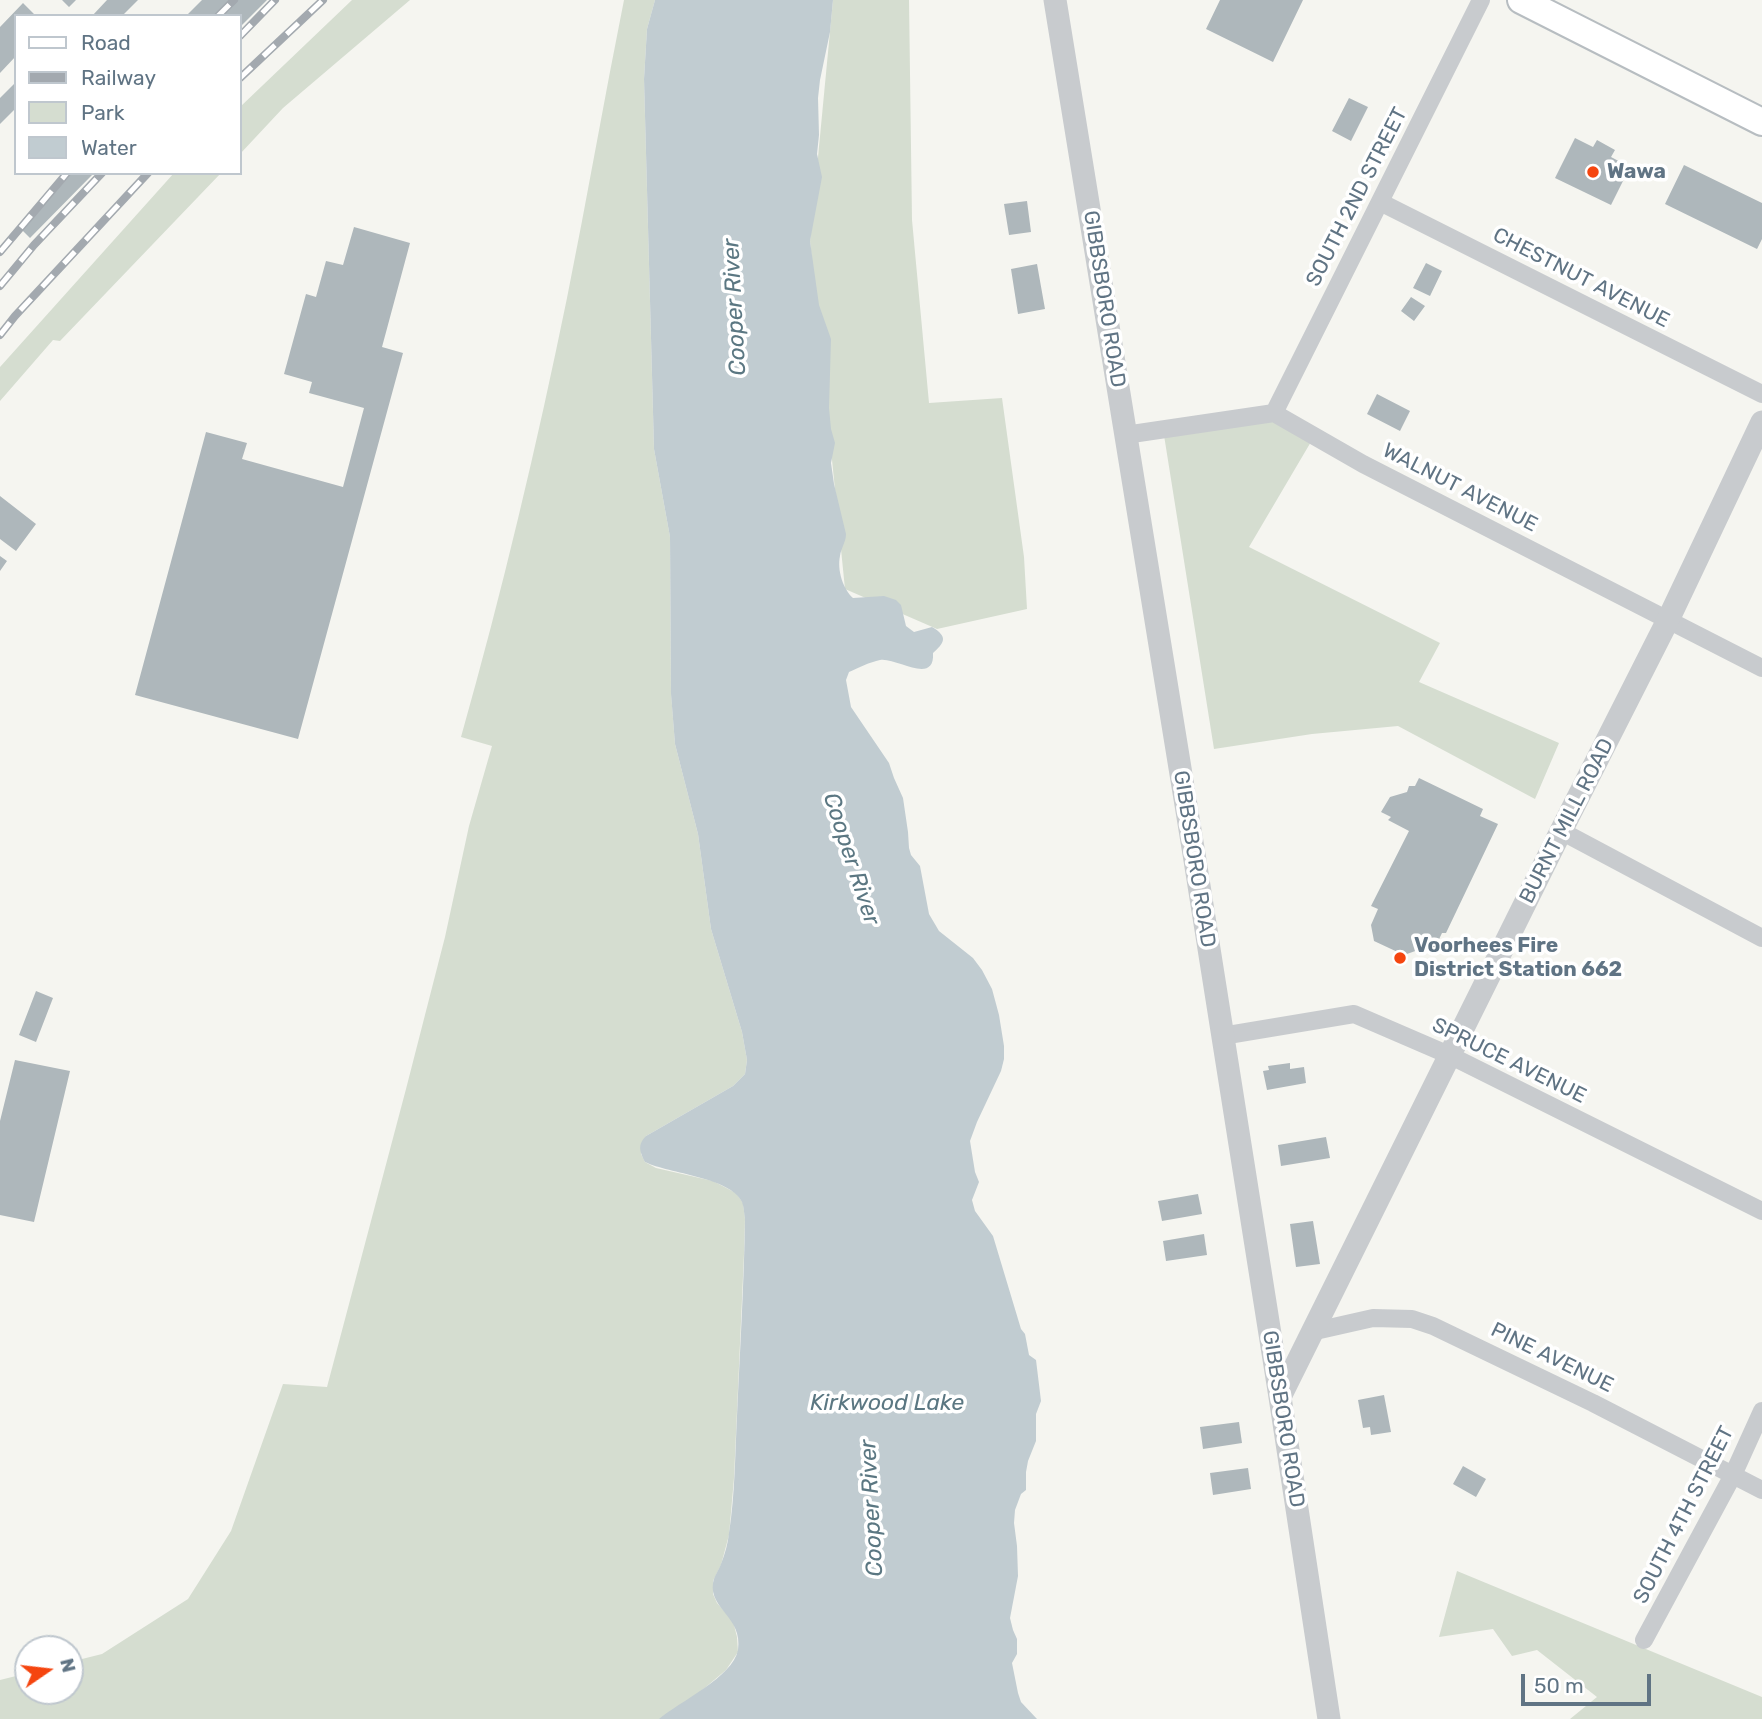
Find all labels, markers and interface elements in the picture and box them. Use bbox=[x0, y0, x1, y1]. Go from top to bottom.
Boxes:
legend bbox=[14, 14, 242, 175]
text: Road bbox=[81, 30, 131, 55]
text: Railway bbox=[81, 65, 156, 90]
text: Park bbox=[81, 100, 125, 125]
street label: SOUTH 2ND STREET bbox=[1301, 103, 1413, 291]
text: Water bbox=[81, 135, 137, 160]
place label: Wawa bbox=[1607, 159, 1666, 185]
marker: Wawa bbox=[1585, 164, 1601, 180]
street label: GIBBSBORO ROAD bbox=[1078, 209, 1130, 389]
street label: CHESTNUT AVENUE bbox=[1488, 223, 1674, 333]
water label: Cooper River bbox=[718, 238, 752, 376]
street label: WALNUT AVENUE bbox=[1378, 438, 1542, 538]
street label: BURNT MILL ROAD bbox=[1515, 734, 1619, 908]
street label: GIBBSBORO ROAD bbox=[1168, 769, 1220, 949]
water label: Cooper River bbox=[817, 789, 885, 929]
place label: Voorhees Fire District Station 662 bbox=[1414, 933, 1622, 983]
marker: Voorhees Fire District Station 662 bbox=[1392, 950, 1408, 966]
street label: SPRUCE AVENUE bbox=[1428, 1013, 1590, 1109]
street label: PINE AVENUE bbox=[1487, 1317, 1617, 1399]
street label: GIBBSBORO ROAD bbox=[1257, 1329, 1309, 1509]
water label: Kirkwood Lake bbox=[810, 1389, 964, 1417]
street label: SOUTH 4TH STREET bbox=[1628, 1422, 1740, 1608]
water label: Cooper River bbox=[855, 1439, 889, 1577]
north arrow bbox=[14, 1635, 84, 1705]
text: N bbox=[55, 1656, 81, 1675]
scale bar bbox=[1524, 1660, 1654, 1704]
text: 50 m bbox=[1534, 1673, 1584, 1698]

